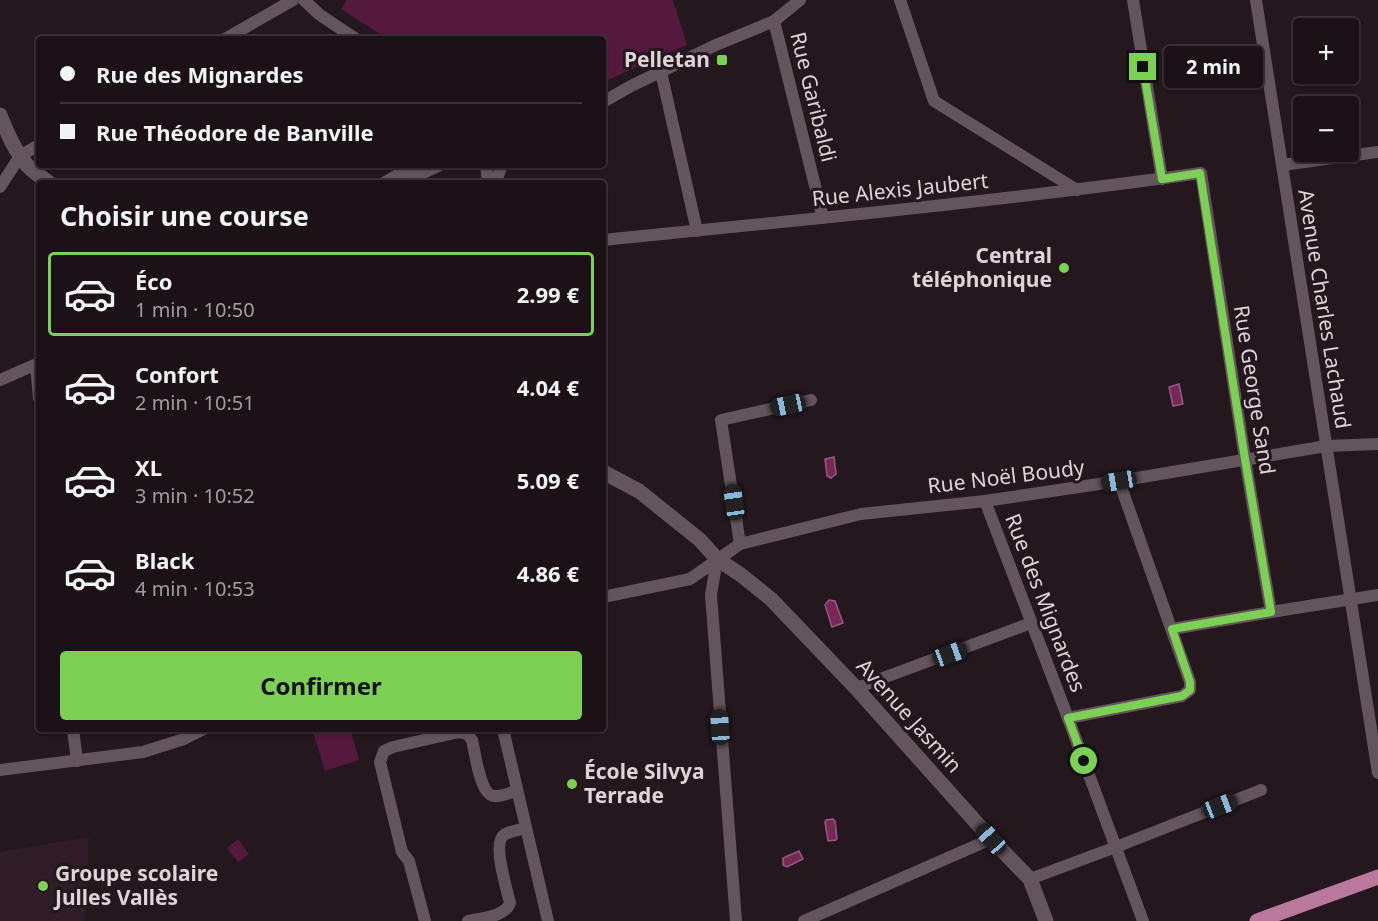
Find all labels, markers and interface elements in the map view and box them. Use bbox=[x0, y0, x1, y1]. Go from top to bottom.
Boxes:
map controls bbox=[1293, 18, 1359, 162]
button: + bbox=[1293, 18, 1359, 84]
street label: Rue Garibaldi bbox=[784, 29, 844, 165]
place label: Pelletan bbox=[624, 45, 710, 73]
callout: 2 min bbox=[1164, 46, 1263, 88]
marker: Pelletan bbox=[715, 53, 729, 67]
route end bbox=[1129, 53, 1156, 80]
text: 2 min bbox=[1186, 53, 1241, 80]
text: Rue des Mignardes bbox=[96, 59, 304, 89]
button: − bbox=[1293, 96, 1359, 162]
text: Rue Théodore de Banville bbox=[96, 117, 374, 147]
street label: Rue Alexis Jaubert bbox=[810, 166, 990, 212]
street label: Avenue Charles Lachaud bbox=[1292, 187, 1358, 431]
text: Choisir une course bbox=[60, 197, 309, 234]
place label: Central téléphonique bbox=[912, 241, 1052, 293]
marker: Central téléphonique bbox=[1057, 261, 1071, 275]
text: Éco bbox=[135, 266, 172, 296]
icon: car bbox=[63, 267, 117, 321]
text: 2.99 € bbox=[517, 279, 579, 309]
text: 1 min · 10:50 bbox=[135, 296, 255, 323]
street label: Rue George Sand bbox=[1228, 303, 1282, 477]
text: Confort bbox=[135, 359, 219, 389]
icon: car bbox=[63, 360, 117, 414]
text: 4.04 € bbox=[517, 372, 579, 402]
text: 2 min · 10:51 bbox=[135, 389, 255, 416]
car bbox=[769, 392, 807, 418]
text: XL bbox=[135, 452, 162, 482]
street label: Rue Noël Boudy bbox=[926, 452, 1086, 500]
icon: car bbox=[63, 453, 117, 507]
text: 5.09 € bbox=[517, 465, 579, 495]
car bbox=[1100, 469, 1138, 493]
text: 3 min · 10:52 bbox=[135, 482, 255, 509]
car bbox=[723, 483, 745, 521]
street label: Rue des Mignardes bbox=[999, 509, 1093, 696]
text: Black bbox=[135, 545, 194, 575]
icon: car bbox=[63, 546, 117, 600]
text: 4.86 € bbox=[517, 558, 579, 588]
text: 4 min · 10:53 bbox=[135, 575, 255, 602]
car bbox=[930, 639, 970, 669]
button: Confirmer bbox=[60, 651, 582, 720]
street label: Avenue Jasmin bbox=[851, 652, 969, 779]
car bbox=[710, 708, 730, 746]
route start bbox=[1070, 747, 1097, 774]
place label: École Silvya Terrade bbox=[584, 757, 705, 809]
marker: École Silvya Terrade bbox=[565, 777, 579, 791]
car bbox=[1200, 791, 1240, 821]
car bbox=[972, 820, 1010, 858]
place label: Groupe scolaire Julles Vallès bbox=[53, 859, 218, 911]
marker: Groupe scolaire Julles Vallès bbox=[36, 879, 50, 893]

